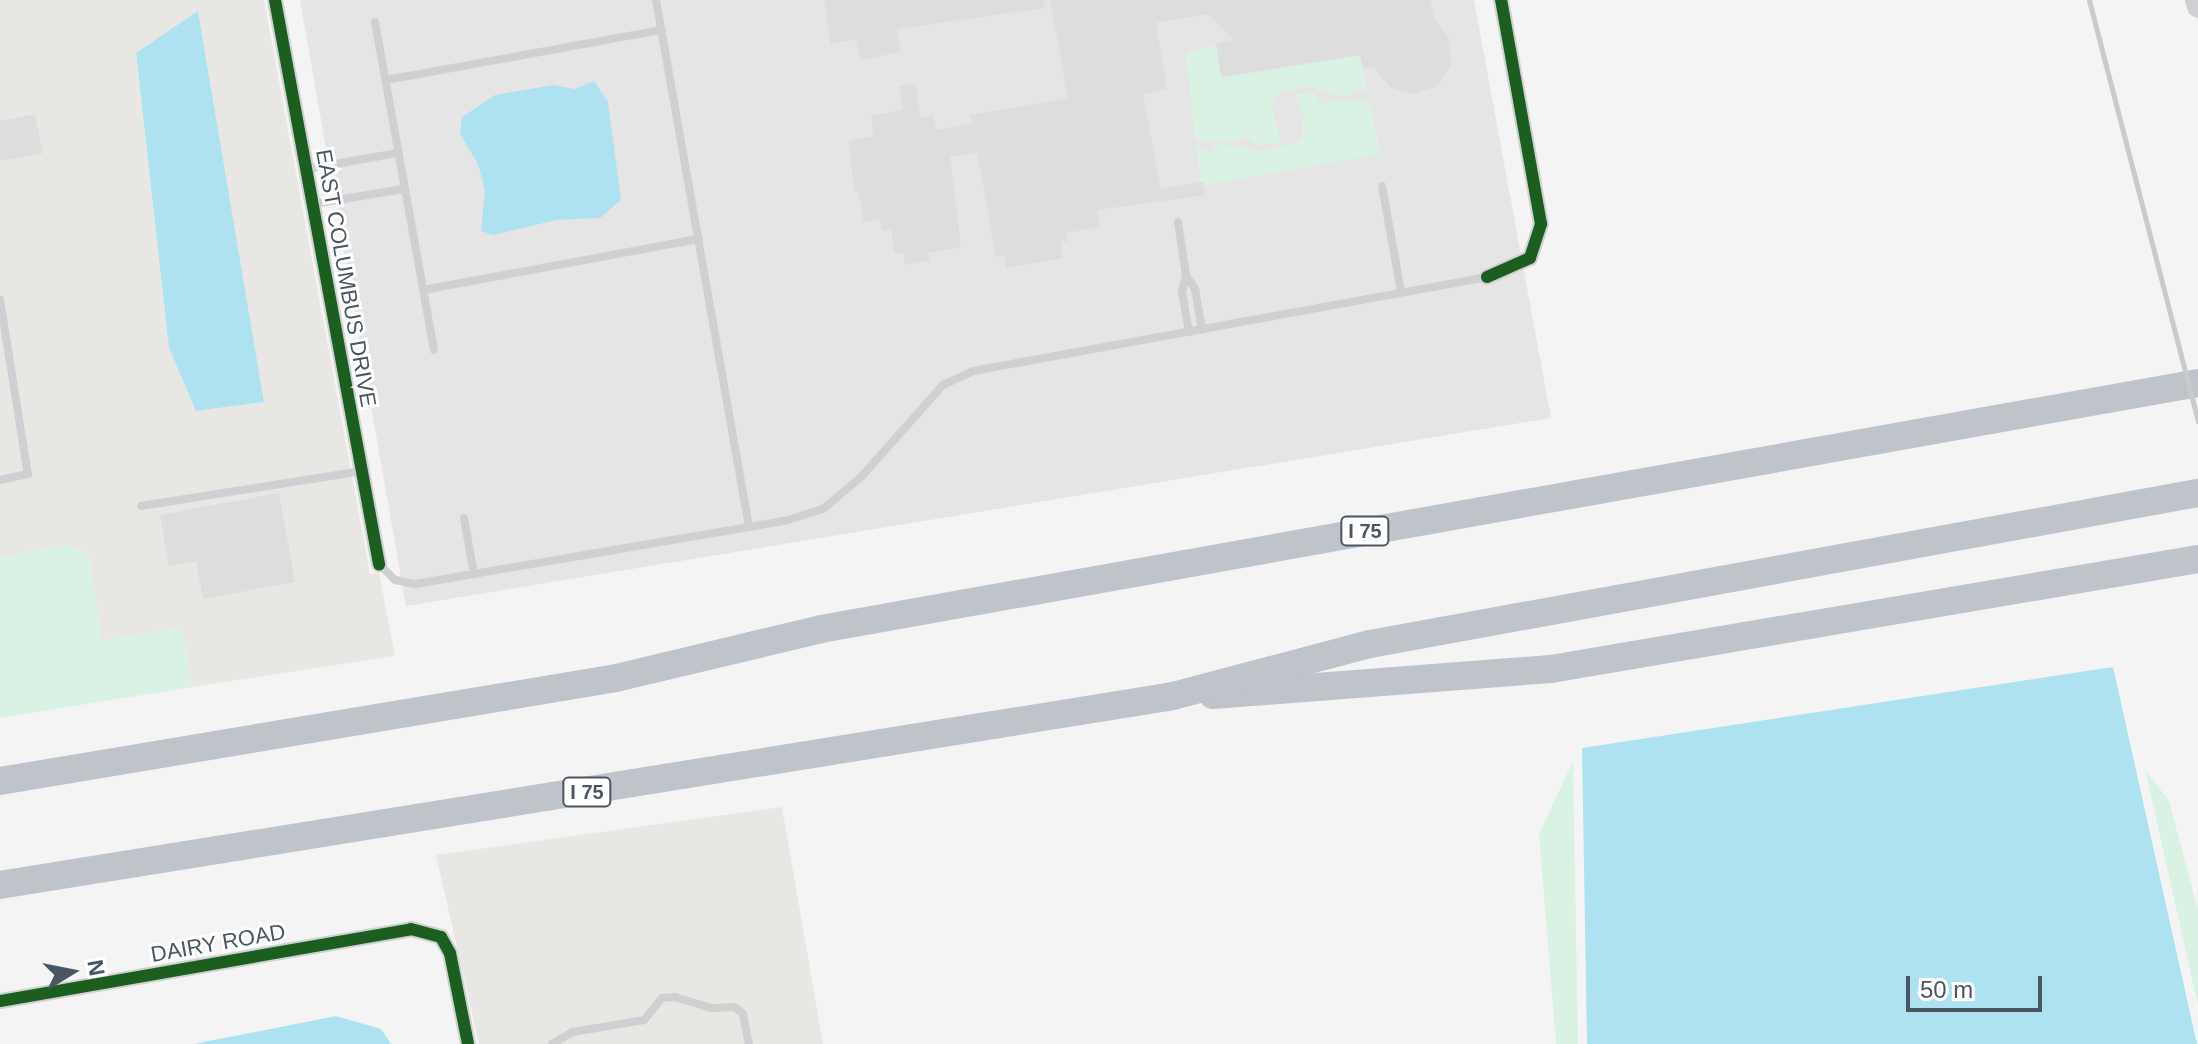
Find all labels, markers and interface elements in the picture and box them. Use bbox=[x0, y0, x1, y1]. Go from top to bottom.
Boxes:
street label: EAST COLUMBUS DRIVE bbox=[310, 147, 382, 409]
road number: I 75 bbox=[1339, 515, 1391, 547]
road number: I 75 bbox=[561, 776, 613, 808]
street label: DAIRY ROAD bbox=[148, 918, 288, 968]
north arrow bbox=[32, 932, 112, 1012]
text: N bbox=[82, 958, 110, 978]
scale bar bbox=[1910, 960, 2046, 1010]
text: 50 m bbox=[1920, 976, 1973, 1003]

